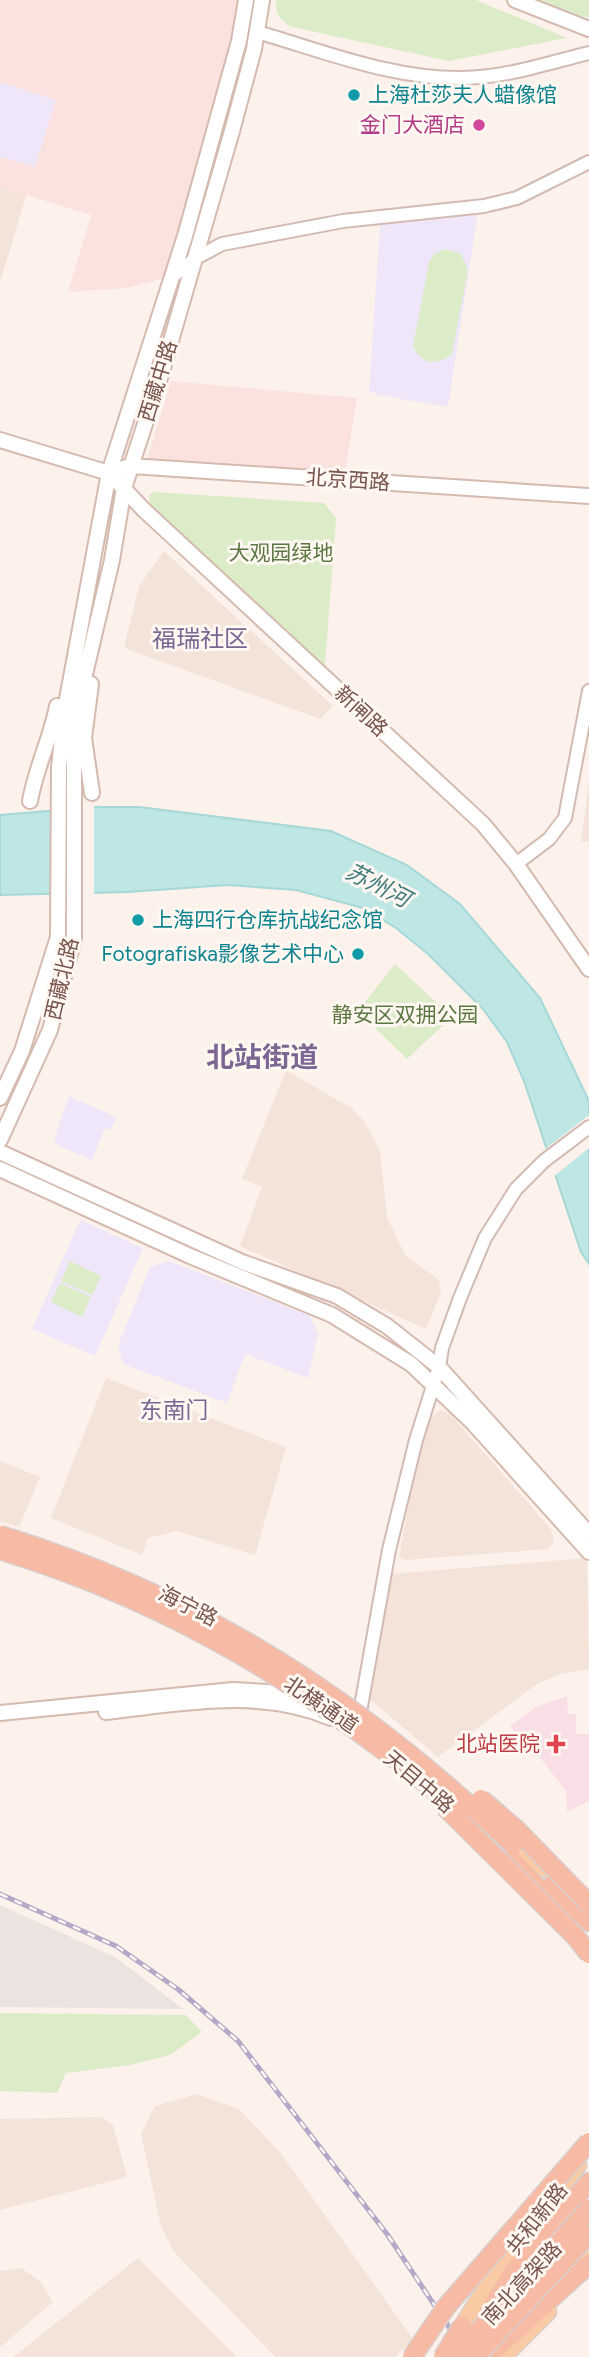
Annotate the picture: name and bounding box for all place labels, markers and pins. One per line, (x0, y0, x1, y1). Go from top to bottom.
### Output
place label: 上海杜莎夫人蜡像馆 (368, 82, 557, 107)
marker: 上海杜莎夫人蜡像馆 (346, 87, 362, 103)
place label: 金门大酒店 (360, 112, 465, 137)
marker: 金门大酒店 (471, 117, 487, 133)
place label: 上海四行仓库抗战纪念馆 (152, 907, 383, 932)
marker: 上海四行仓库抗战纪念馆 (130, 912, 146, 928)
place label: Fotografiska影像艺术中心 (101, 941, 344, 966)
marker: Fotografiska影像艺术中心 (350, 946, 366, 962)
place label: 北站医院 (456, 1731, 540, 1756)
marker: 北站医院 (546, 1734, 566, 1754)

